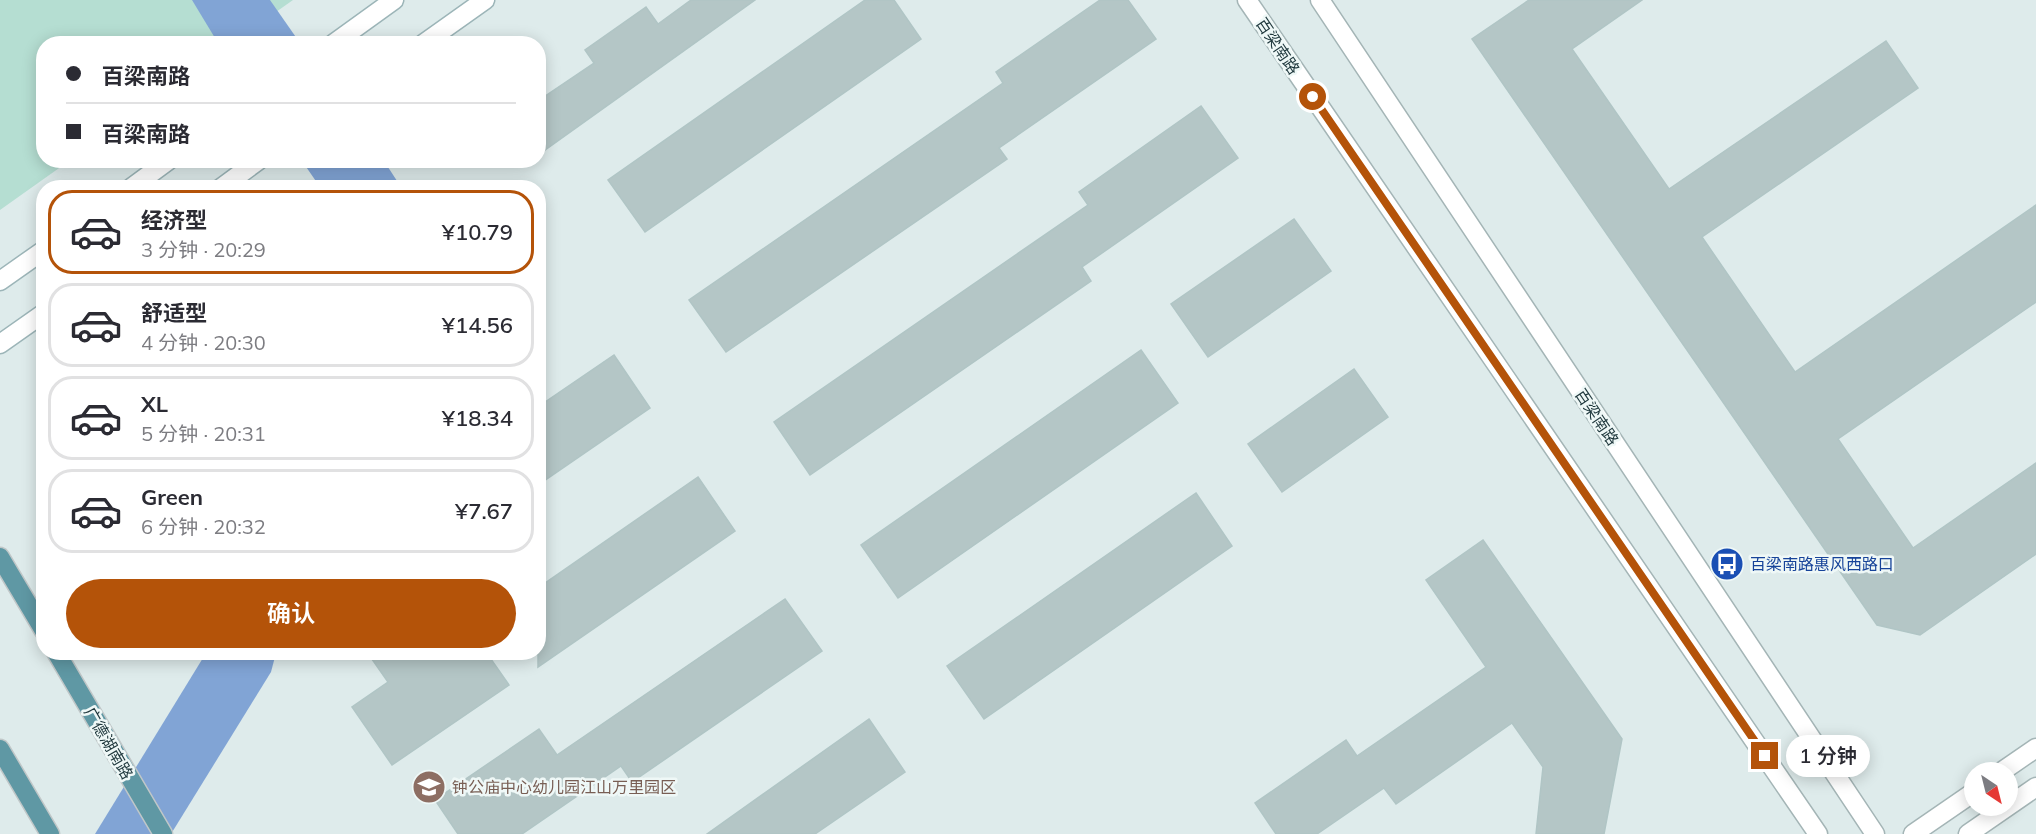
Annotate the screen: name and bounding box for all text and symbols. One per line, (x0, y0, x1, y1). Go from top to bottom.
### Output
street label: 百梁南路 (1252, 14, 1304, 78)
text: 百梁南路 (102, 62, 190, 90)
route start (1299, 83, 1326, 110)
text: 百梁南路 (102, 120, 190, 148)
icon: car (69, 205, 123, 259)
text: 经济型 (141, 206, 207, 234)
text: ¥10.79 (442, 218, 513, 246)
text: 3 分钟 · 20:29 (141, 237, 266, 262)
icon: car (69, 298, 123, 352)
text: 舒适型 (141, 299, 207, 327)
text: ¥14.56 (442, 311, 513, 339)
text: 4 分钟 · 20:30 (141, 330, 266, 355)
street label: 百梁南路 (1571, 385, 1623, 449)
text: XL (141, 390, 168, 418)
icon: car (69, 391, 123, 445)
text: ¥18.34 (442, 404, 513, 432)
text: 5 分钟 · 20:31 (141, 421, 266, 446)
text: Green (141, 483, 203, 511)
icon: car (69, 484, 123, 538)
text: ¥7.67 (455, 497, 513, 525)
text: 6 分钟 · 20:32 (141, 514, 266, 539)
bus stop icon: 百梁南路惠风西路口 (1709, 546, 1745, 582)
place label: 百梁南路惠风西路口 (1750, 554, 1894, 574)
button: 确认 (66, 579, 516, 648)
street label: 广德湖南路 (80, 703, 138, 783)
callout: 1 分钟 (1786, 735, 1870, 777)
route end (1751, 742, 1778, 769)
text: 1 分钟 (1799, 743, 1857, 768)
north arrow (1964, 762, 2018, 816)
map controls (1964, 762, 2018, 816)
school or university icon: 钟公庙中心幼儿园江山万里园区 (411, 769, 447, 805)
place label: 钟公庙中心幼儿园江山万里园区 (452, 777, 676, 797)

